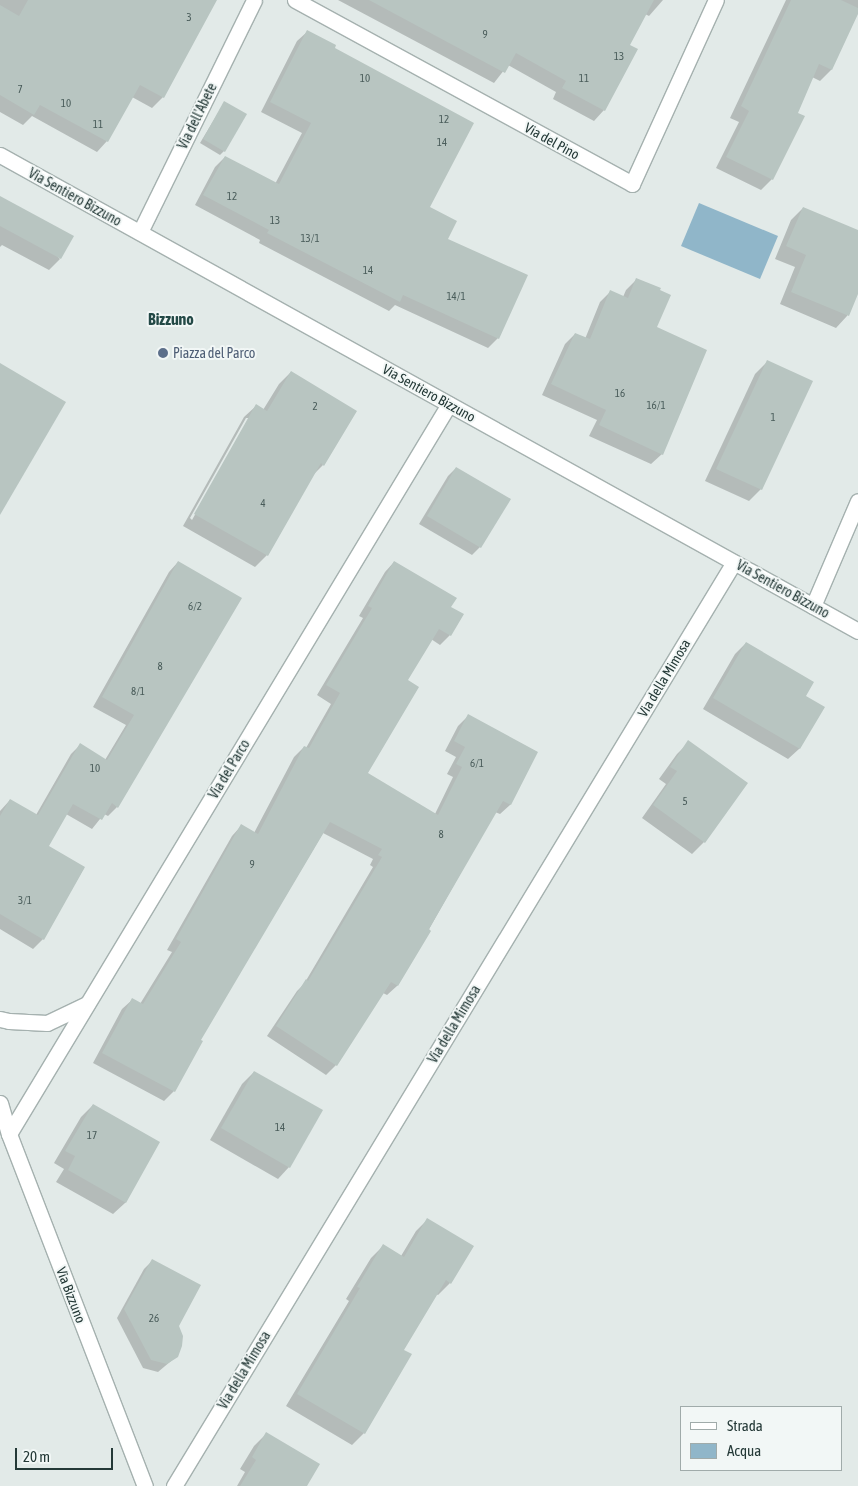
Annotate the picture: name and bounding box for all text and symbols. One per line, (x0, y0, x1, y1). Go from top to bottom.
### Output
house number: 3 (186, 10, 192, 24)
house number: 9 (482, 27, 488, 41)
house number: 13 (614, 49, 624, 63)
house number: 10 (360, 71, 370, 85)
house number: 11 (579, 71, 589, 85)
street label: Via dell'Abete (174, 80, 220, 152)
house number: 7 (17, 82, 23, 96)
house number: 10 (61, 96, 71, 110)
house number: 12 (439, 112, 449, 126)
house number: 11 (93, 117, 103, 131)
street label: Via del Pino (522, 119, 582, 163)
house number: 14 (437, 135, 447, 149)
street label: Via Sentiero Bizzuno (26, 164, 124, 230)
house number: 12 (227, 189, 237, 203)
house number: 13 (270, 213, 280, 227)
house number: 13/1 (300, 231, 320, 245)
house number: 14 (363, 263, 373, 277)
house number: 14/1 (446, 289, 466, 303)
district label: Bizzuno (148, 309, 194, 329)
place label: Piazza del Parco (173, 345, 255, 361)
marker: Piazza del Parco (157, 347, 169, 359)
street label: Via Sentiero Bizzuno (380, 360, 478, 426)
house number: 16 (615, 386, 625, 400)
house number: 16/1 (646, 398, 666, 412)
house number: 2 (312, 399, 318, 413)
house number: 1 (770, 410, 776, 424)
house number: 4 (260, 496, 266, 510)
street label: Via Sentiero Bizzuno (734, 556, 832, 622)
house number: 6/2 (188, 599, 202, 613)
street label: Via della Mimosa (634, 636, 694, 720)
house number: 8 (157, 659, 163, 673)
house number: 8/1 (131, 684, 145, 698)
street label: Via del Parco (205, 736, 253, 802)
house number: 6/1 (470, 756, 484, 770)
house number: 10 (90, 761, 100, 775)
house number: 5 (682, 794, 688, 808)
house number: 8 (438, 827, 444, 841)
house number: 9 (249, 857, 255, 871)
house number: 3/1 (18, 893, 32, 907)
street label: Via della Mimosa (424, 982, 484, 1066)
house number: 14 (275, 1120, 285, 1134)
house number: 17 (87, 1128, 97, 1142)
street label: Via Bizzuno (53, 1265, 89, 1325)
house number: 26 (149, 1311, 159, 1325)
street label: Via della Mimosa (214, 1328, 274, 1412)
legend (680, 1406, 843, 1471)
text: Strada (727, 1417, 763, 1434)
scale bar (18, 1438, 115, 1470)
text: Acqua (727, 1442, 761, 1459)
text: 20 m (23, 1448, 50, 1465)

